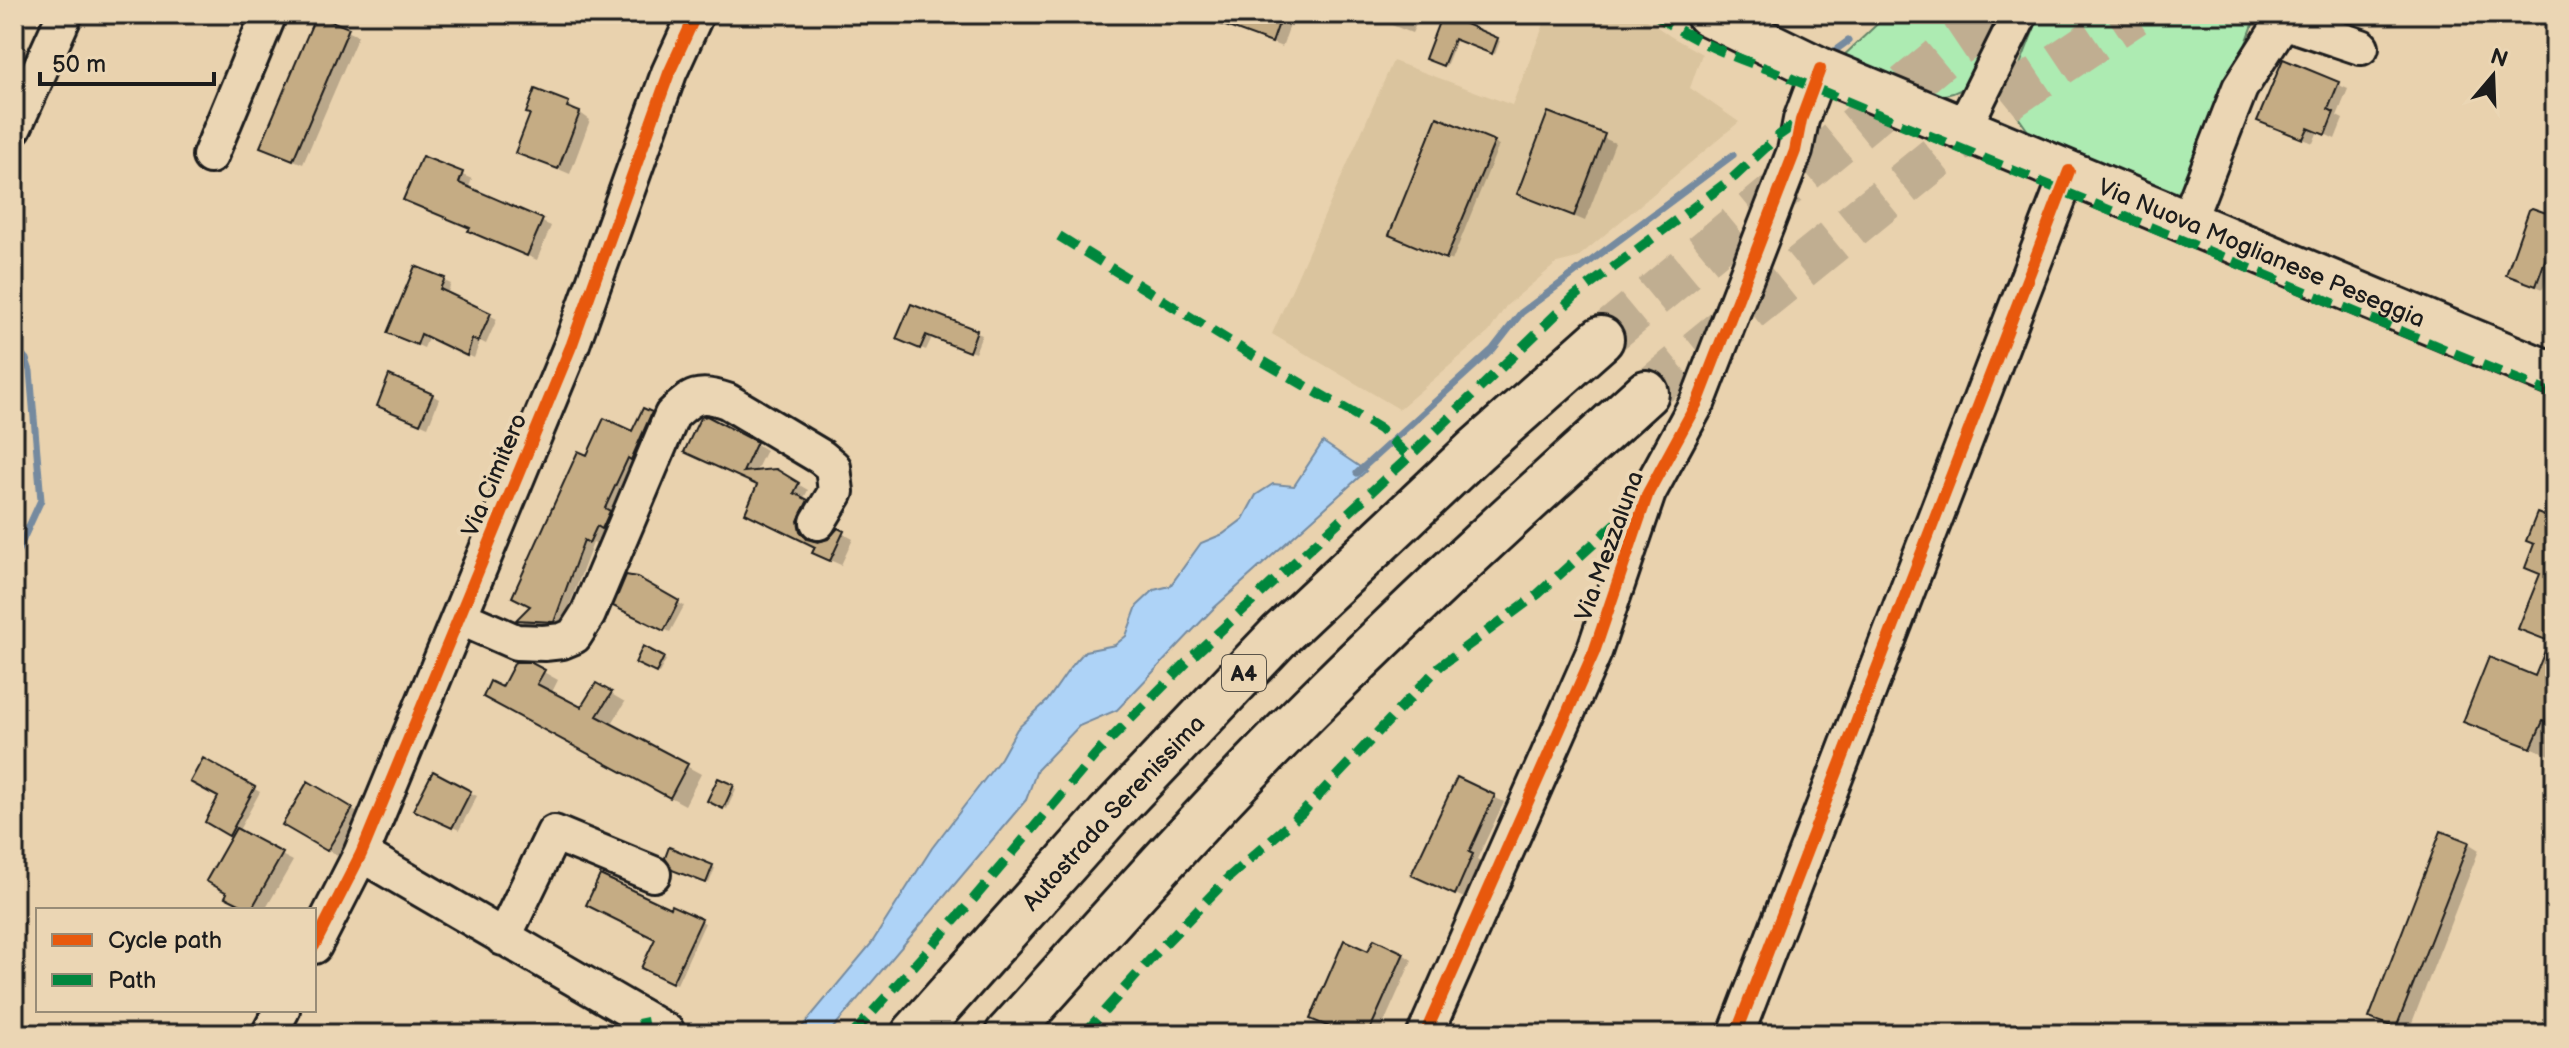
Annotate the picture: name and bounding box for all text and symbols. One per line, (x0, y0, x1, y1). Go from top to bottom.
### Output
scale bar (40, 36, 214, 86)
north arrow (2453, 36, 2533, 116)
text: N (2487, 43, 2511, 74)
text: 50 m (52, 50, 106, 79)
street label: Via Nuova Moglianese Peseggia (2094, 172, 2429, 334)
street label: Via Cimitero (455, 409, 533, 541)
street label: Via Mezzaluna (1569, 467, 1650, 625)
road number: A4 (1222, 655, 1266, 691)
street label: Autostrada Serenissima (1017, 709, 1211, 917)
legend (36, 908, 316, 1012)
text: Cycle path (108, 926, 222, 955)
text: Path (108, 966, 156, 995)

